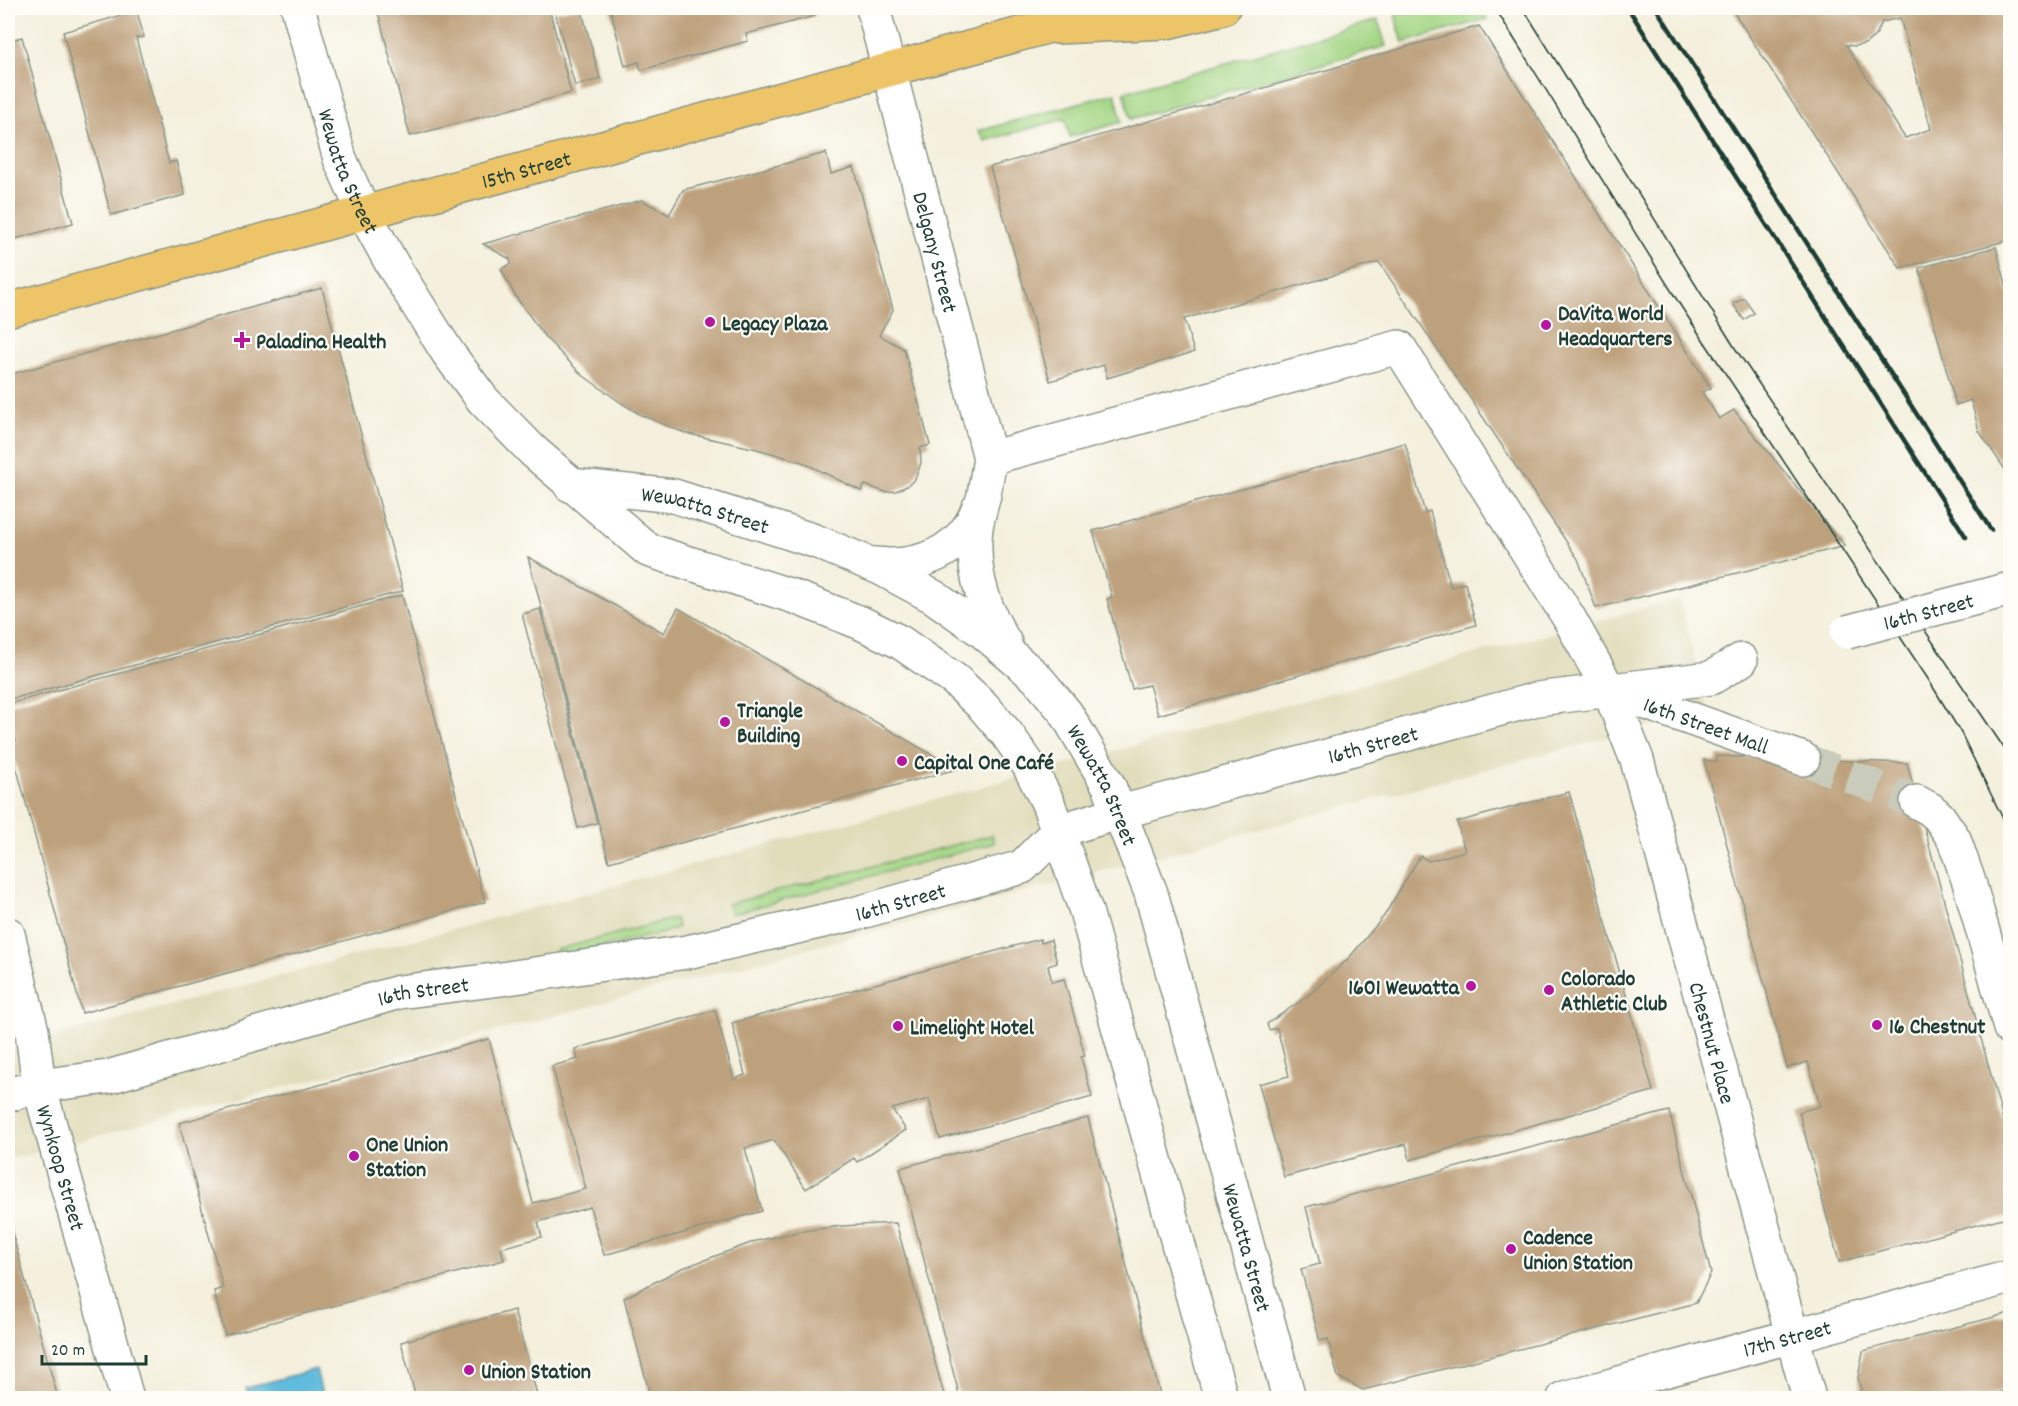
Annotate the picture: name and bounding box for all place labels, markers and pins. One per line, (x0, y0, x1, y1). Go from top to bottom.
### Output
place label: DaVita World Headquarters (1558, 300, 1673, 356)
place label: Legacy Plaza (722, 310, 828, 341)
marker: Legacy Plaza (703, 315, 717, 329)
marker: DaVita World Headquarters (1539, 318, 1553, 332)
place label: Paladina Health (256, 328, 386, 359)
marker: Paladina Health (233, 331, 251, 349)
place label: Triangle Building (737, 697, 803, 753)
marker: Triangle Building (718, 715, 732, 729)
place label: Capital One Café (914, 749, 1055, 780)
marker: Capital One Café (895, 754, 909, 768)
place label: Colorado Athletic Club (1561, 965, 1668, 1021)
place label: 1601 Wewatta (1348, 974, 1460, 1005)
marker: 1601 Wewatta (1464, 979, 1478, 993)
marker: Colorado Athletic Club (1542, 983, 1556, 997)
place label: 16 Chestnut (1889, 1013, 1986, 1044)
place label: Limelight Hotel (910, 1014, 1035, 1045)
marker: 16 Chestnut (1870, 1018, 1884, 1032)
marker: Limelight Hotel (891, 1019, 905, 1033)
place label: One Union Station (366, 1131, 448, 1187)
marker: One Union Station (347, 1149, 361, 1163)
place label: Cadence Union Station (1523, 1224, 1633, 1280)
marker: Cadence Union Station (1504, 1242, 1518, 1256)
place label: Union Station (481, 1358, 591, 1389)
marker: Union Station (462, 1363, 476, 1377)

